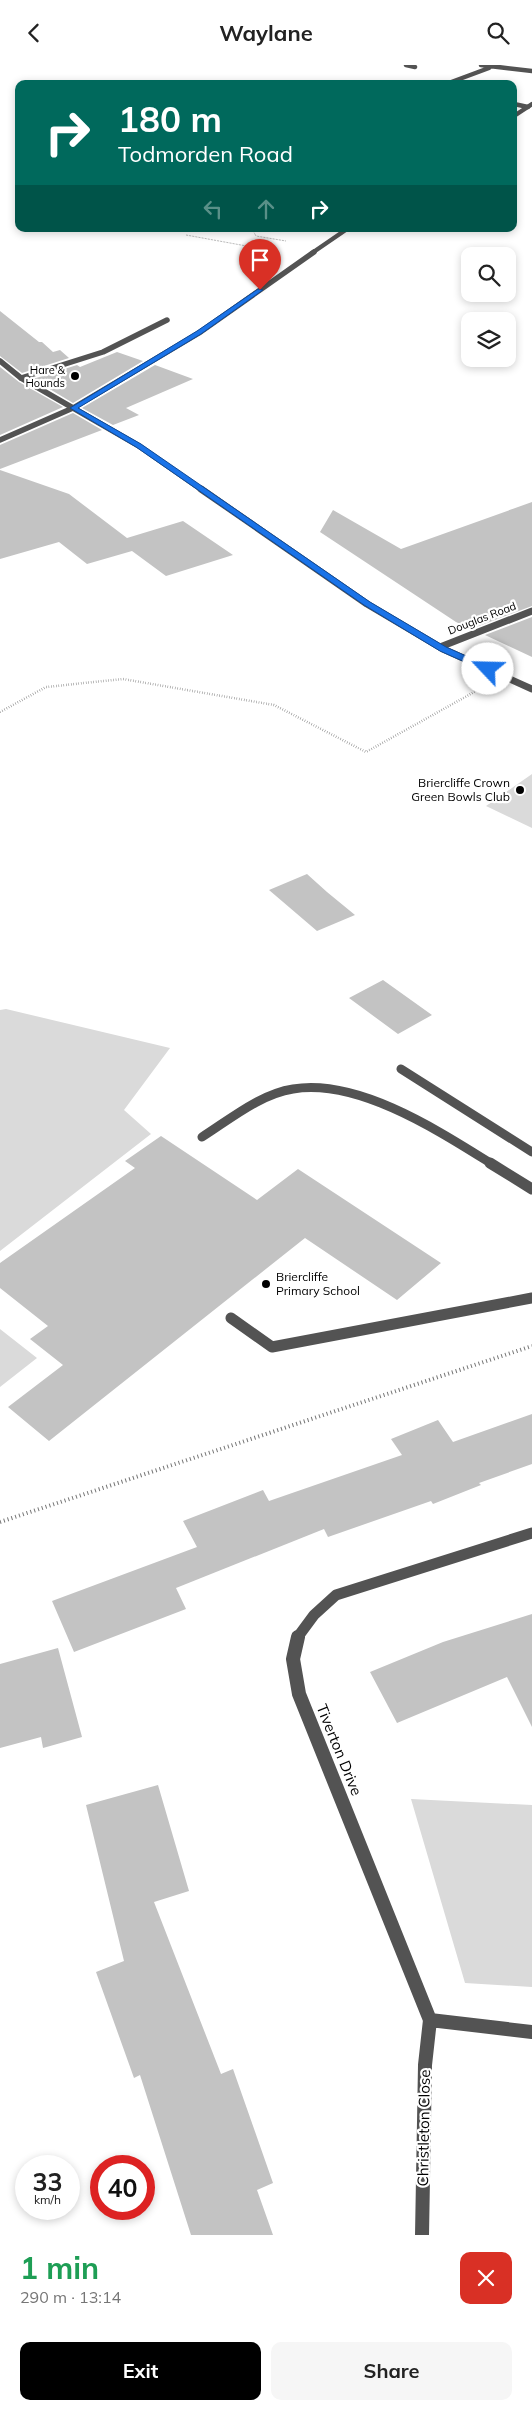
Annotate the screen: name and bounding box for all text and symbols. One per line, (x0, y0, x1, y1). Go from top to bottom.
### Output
icon: back (20, 19, 48, 47)
text: Waylane (219, 19, 313, 47)
icon: search (484, 19, 512, 47)
text: 180 m (118, 97, 222, 141)
icon: right (35, 100, 100, 165)
text: Todmorden Road (118, 140, 293, 168)
icon: left (199, 195, 227, 223)
icon: ahead (252, 195, 280, 223)
icon: right (305, 195, 333, 223)
pin (239, 239, 281, 290)
icon: arrive (246, 246, 274, 274)
map controls (461, 247, 516, 367)
button: search (461, 247, 516, 302)
button: layers (461, 312, 516, 367)
place label: Hare & Hounds (25, 363, 66, 390)
marker: Hare & Hounds (69, 370, 81, 382)
street label: Douglas Road (446, 599, 518, 637)
position arrow (461, 642, 513, 694)
place label: Briercliffe Crown Green Bowls Club (411, 775, 510, 804)
marker: Briercliffe Crown Green Bowls Club (514, 784, 526, 796)
place label: Briercliffe Primary School (276, 1269, 360, 1298)
marker: Briercliffe Primary School (260, 1278, 272, 1290)
street label: Tiverton Drive (312, 1701, 366, 1798)
street label: Christleton Close (413, 2069, 434, 2187)
speed limit sign: 40 (90, 2155, 155, 2220)
text: 33 (32, 2166, 63, 2197)
text: km/h (34, 2192, 61, 2207)
text: 1 min (20, 2249, 99, 2287)
button: close (460, 2252, 512, 2304)
text: 290 m · 13:14 (20, 2287, 121, 2307)
button: Exit (20, 2342, 261, 2400)
button: Share (271, 2342, 512, 2400)

